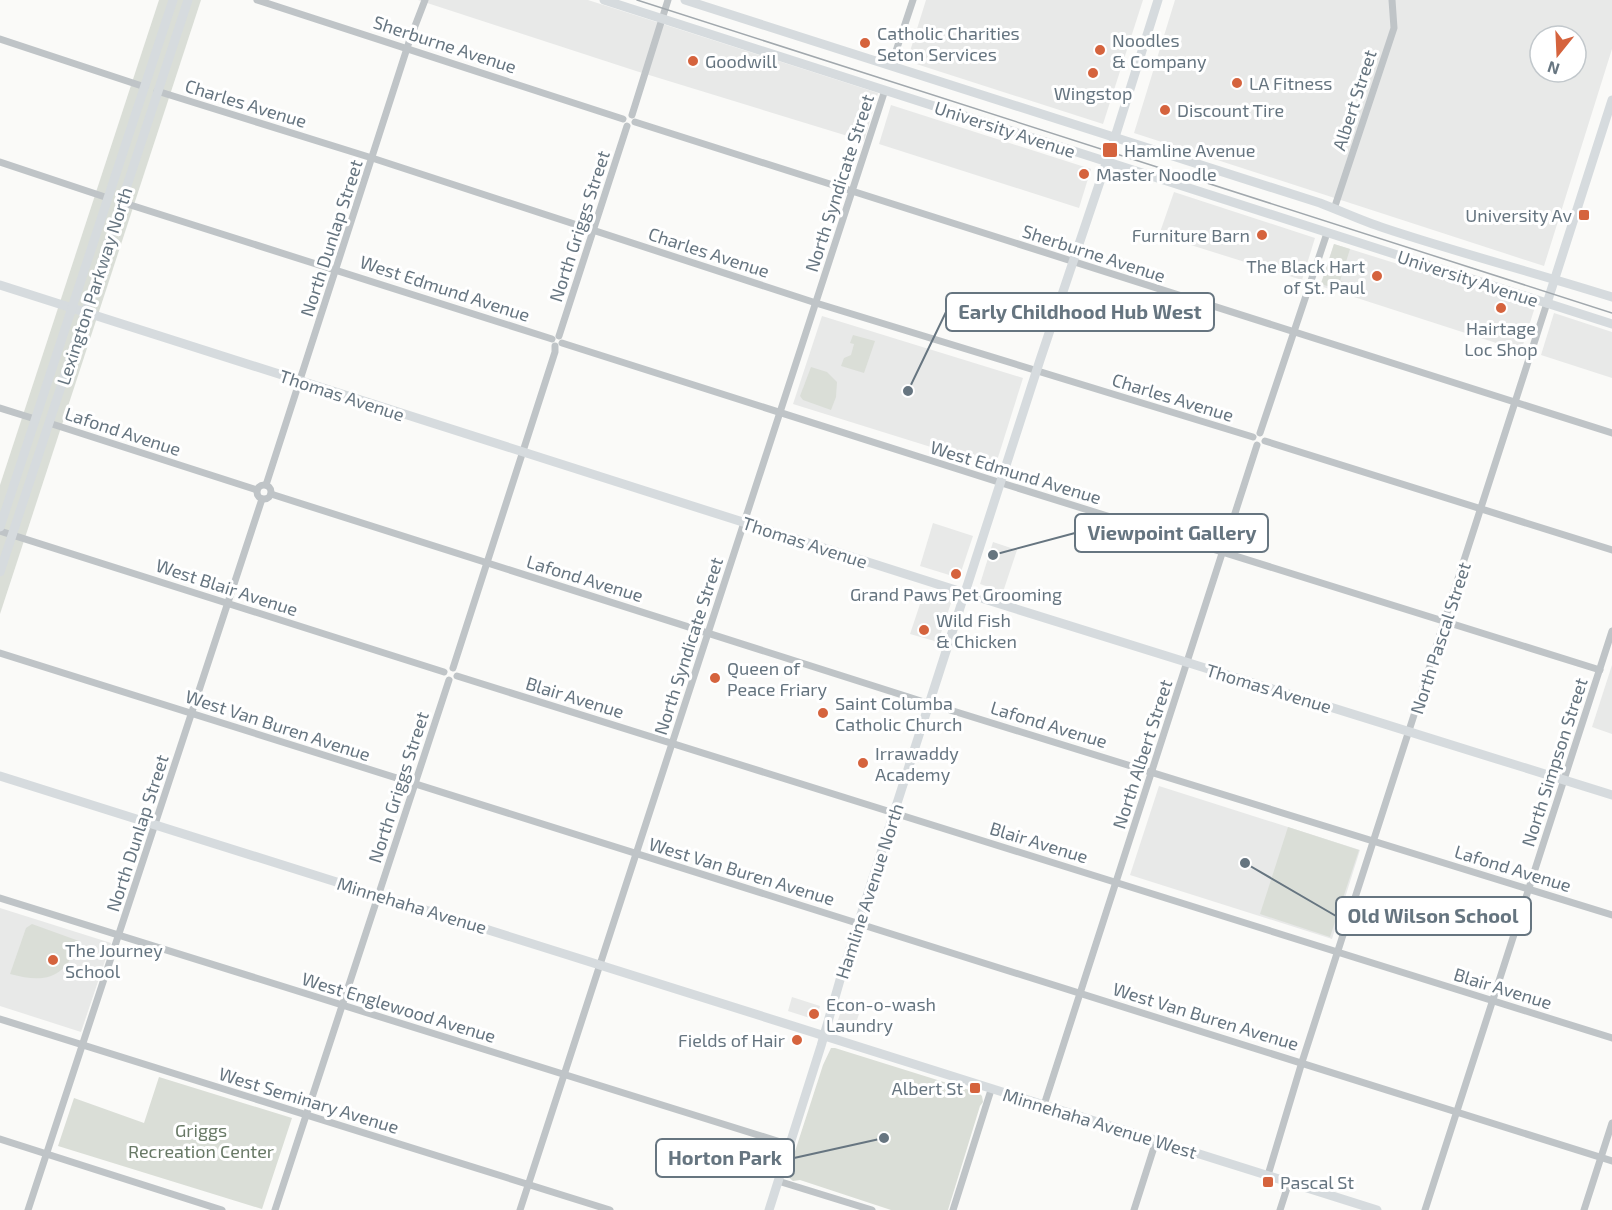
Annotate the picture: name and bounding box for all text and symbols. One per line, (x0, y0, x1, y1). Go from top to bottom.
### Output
street label: Sherburne Avenue (371, 10, 519, 78)
place label: Catholic Charities Seton Services (877, 22, 1020, 65)
north arrow (1528, 24, 1588, 84)
place label: Noodles & Company (1112, 29, 1207, 72)
marker: Catholic Charities Seton Services (858, 36, 872, 50)
marker: Noodles & Company (1093, 43, 1107, 57)
street label: Albert Street (1327, 47, 1381, 153)
place label: Goodwill (705, 50, 778, 72)
marker: Goodwill (686, 54, 700, 68)
text: N (1545, 58, 1562, 80)
marker: Wingstop (1086, 66, 1100, 80)
place label: LA Fitness (1249, 72, 1332, 94)
street label: Charles Avenue (183, 74, 309, 132)
marker: LA Fitness (1230, 76, 1244, 90)
place label: Wingstop (1054, 82, 1132, 104)
street label: North Syndicate Street (800, 91, 878, 275)
street label: University Avenue (932, 96, 1078, 162)
place label: Discount Tire (1177, 99, 1284, 121)
marker: Discount Tire (1158, 103, 1172, 117)
place label: Hamline Avenue (1124, 139, 1256, 161)
marker: Hamline Avenue (1101, 141, 1119, 159)
street label: North Griggs Street (544, 147, 614, 304)
street label: North Dunlap Street (295, 157, 367, 319)
place label: Master Noodle (1096, 163, 1217, 185)
marker: Master Noodle (1077, 167, 1091, 181)
street label: Lexington Parkway North (52, 184, 136, 388)
place label: University Av (1465, 204, 1572, 226)
marker: University Av (1577, 208, 1591, 222)
street label: Sherburne Avenue (1020, 219, 1168, 287)
street label: Charles Avenue (646, 222, 772, 282)
place label: Furniture Barn (1132, 224, 1250, 246)
marker: Furniture Barn (1255, 228, 1269, 242)
street label: University Avenue (1395, 245, 1541, 311)
street label: West Edmund Avenue (357, 250, 533, 326)
place label: The Black Hart of St. Paul (1246, 255, 1366, 298)
marker: The Black Hart of St. Paul (1370, 269, 1384, 283)
callout: Early Childhood Hub West (946, 293, 1214, 331)
text: Early Childhood Hub West (958, 299, 1202, 324)
marker: Hairtage Loc Shop (1494, 301, 1508, 315)
place label: Hairtage Loc Shop (1464, 317, 1538, 360)
street label: Thomas Avenue (277, 364, 407, 426)
street label: Charles Avenue (1110, 368, 1236, 426)
street label: Lafond Avenue (62, 402, 184, 460)
street label: West Edmund Avenue (928, 436, 1104, 508)
street label: Thomas Avenue (740, 511, 870, 573)
callout: Viewpoint Gallery (1075, 514, 1268, 552)
text: Viewpoint Gallery (1087, 520, 1257, 545)
street label: Lafond Avenue (524, 550, 646, 606)
street label: West Blair Avenue (153, 554, 301, 620)
street label: North Syndicate Street (649, 554, 727, 738)
street label: North Pascal Street (1405, 559, 1475, 717)
marker: Grand Paws Pet Grooming (949, 567, 963, 581)
place label: Grand Paws Pet Grooming (850, 583, 1062, 605)
place label: Wild Fish & Chicken (936, 609, 1017, 652)
marker: Wild Fish & Chicken (917, 623, 931, 637)
place label: Queen of Peace Friary (727, 657, 828, 700)
street label: Thomas Avenue (1204, 658, 1334, 718)
marker: Queen of Peace Friary (708, 671, 722, 685)
street label: Blair Avenue (523, 672, 627, 722)
street label: North Simpson Street (1516, 675, 1592, 849)
street label: North Albert Street (1107, 676, 1177, 831)
street label: West Van Buren Avenue (183, 685, 373, 765)
place label: Saint Columba Catholic Church (835, 692, 963, 735)
street label: Lafond Avenue (988, 696, 1110, 752)
marker: Saint Columba Catholic Church (816, 706, 830, 720)
street label: North Griggs Street (363, 708, 433, 865)
place label: Irrawaddy Academy (875, 742, 959, 785)
street label: North Dunlap Street (101, 752, 173, 914)
marker: Irrawaddy Academy (856, 756, 870, 770)
street label: Hamline Avenue North (830, 801, 908, 981)
street label: Blair Avenue (987, 817, 1091, 867)
street label: West Van Buren Avenue (646, 832, 838, 910)
street label: Lafond Avenue (1452, 840, 1574, 896)
street label: Minnehaha Avenue (334, 872, 490, 938)
callout: Old Wilson School (1336, 897, 1531, 935)
text: Old Wilson School (1348, 903, 1519, 927)
place label: The Journey School (65, 939, 163, 982)
marker: The Journey School (46, 953, 60, 967)
street label: Blair Avenue (1451, 963, 1555, 1013)
street label: West Englewood Avenue (299, 967, 499, 1047)
street label: West Van Buren Avenue (1110, 977, 1302, 1055)
place label: Econ-o-wash Laundry (826, 993, 936, 1036)
marker: Econ-o-wash Laundry (807, 1007, 821, 1021)
place label: Fields of Hair (678, 1029, 785, 1051)
marker: Fields of Hair (790, 1033, 804, 1047)
street label: West Seminary Avenue (216, 1062, 402, 1138)
place label: Albert St (892, 1077, 963, 1099)
marker: Albert St (968, 1081, 982, 1095)
street label: Minnehaha Avenue West (1000, 1083, 1200, 1163)
park label: Griggs Recreation Center (128, 1119, 274, 1162)
callout: Horton Park (656, 1139, 794, 1177)
text: Horton Park (668, 1145, 783, 1169)
place label: Pascal St (1280, 1171, 1354, 1193)
marker: Pascal St (1261, 1175, 1275, 1189)

